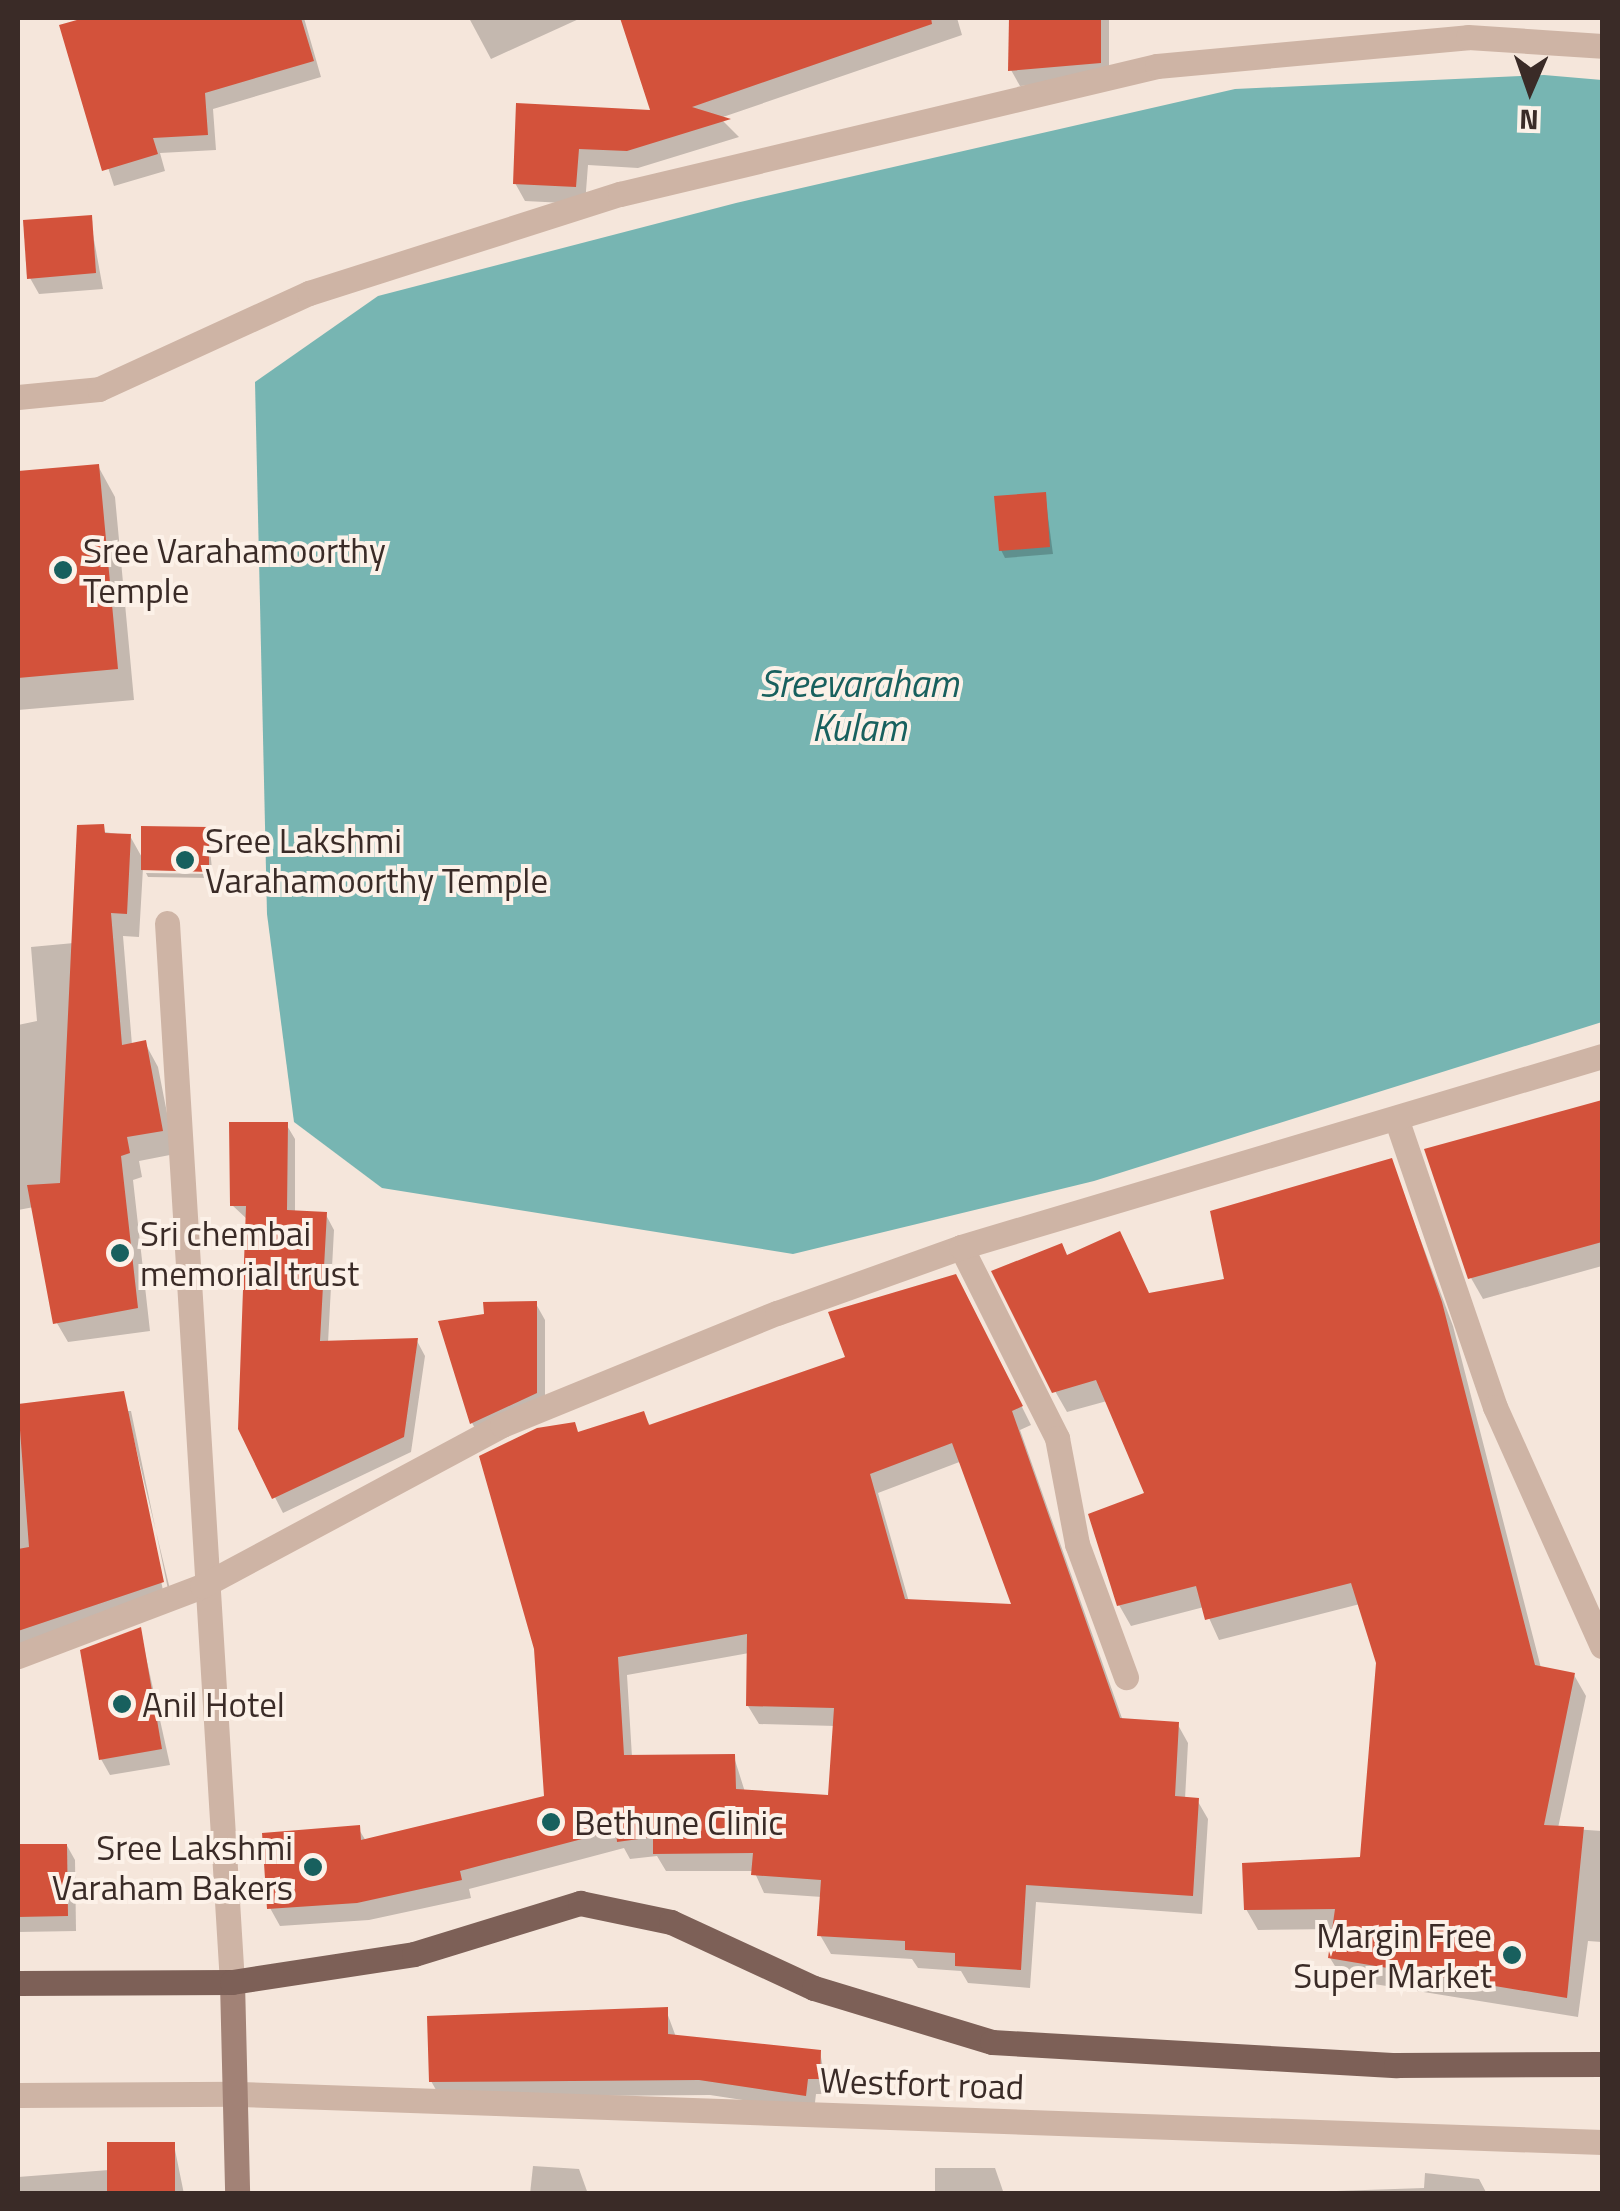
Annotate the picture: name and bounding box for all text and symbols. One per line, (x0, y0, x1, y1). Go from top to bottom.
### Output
north arrow (1480, 40, 1580, 140)
text: N (1518, 99, 1539, 142)
place label: Sree Varahamoorthy Temple (83, 529, 386, 611)
marker: Sree Varahamoorthy Temple (52, 559, 74, 581)
water label: Sreevaraham Kulam (759, 661, 959, 751)
place label: Sree Lakshmi Varahamoorthy Temple (205, 819, 548, 901)
marker: Sree Lakshmi Varahamoorthy Temple (174, 849, 196, 871)
place label: Sri chembai memorial trust (140, 1212, 359, 1294)
marker: Sri chembai memorial trust (109, 1242, 131, 1264)
place label: Anil Hotel (142, 1683, 285, 1725)
marker: Anil Hotel (111, 1693, 133, 1715)
place label: Bethune Clinic (574, 1801, 783, 1843)
marker: Bethune Clinic (538, 1809, 564, 1835)
place label: Sree Lakshmi Varaham Bakers (52, 1826, 293, 1908)
marker: Sree Lakshmi Varaham Bakers (302, 1856, 324, 1878)
place label: Margin Free Super Market (1293, 1914, 1492, 1996)
marker: Margin Free Super Market (1501, 1944, 1523, 1966)
street label: Westfort road (819, 2058, 1025, 2108)

